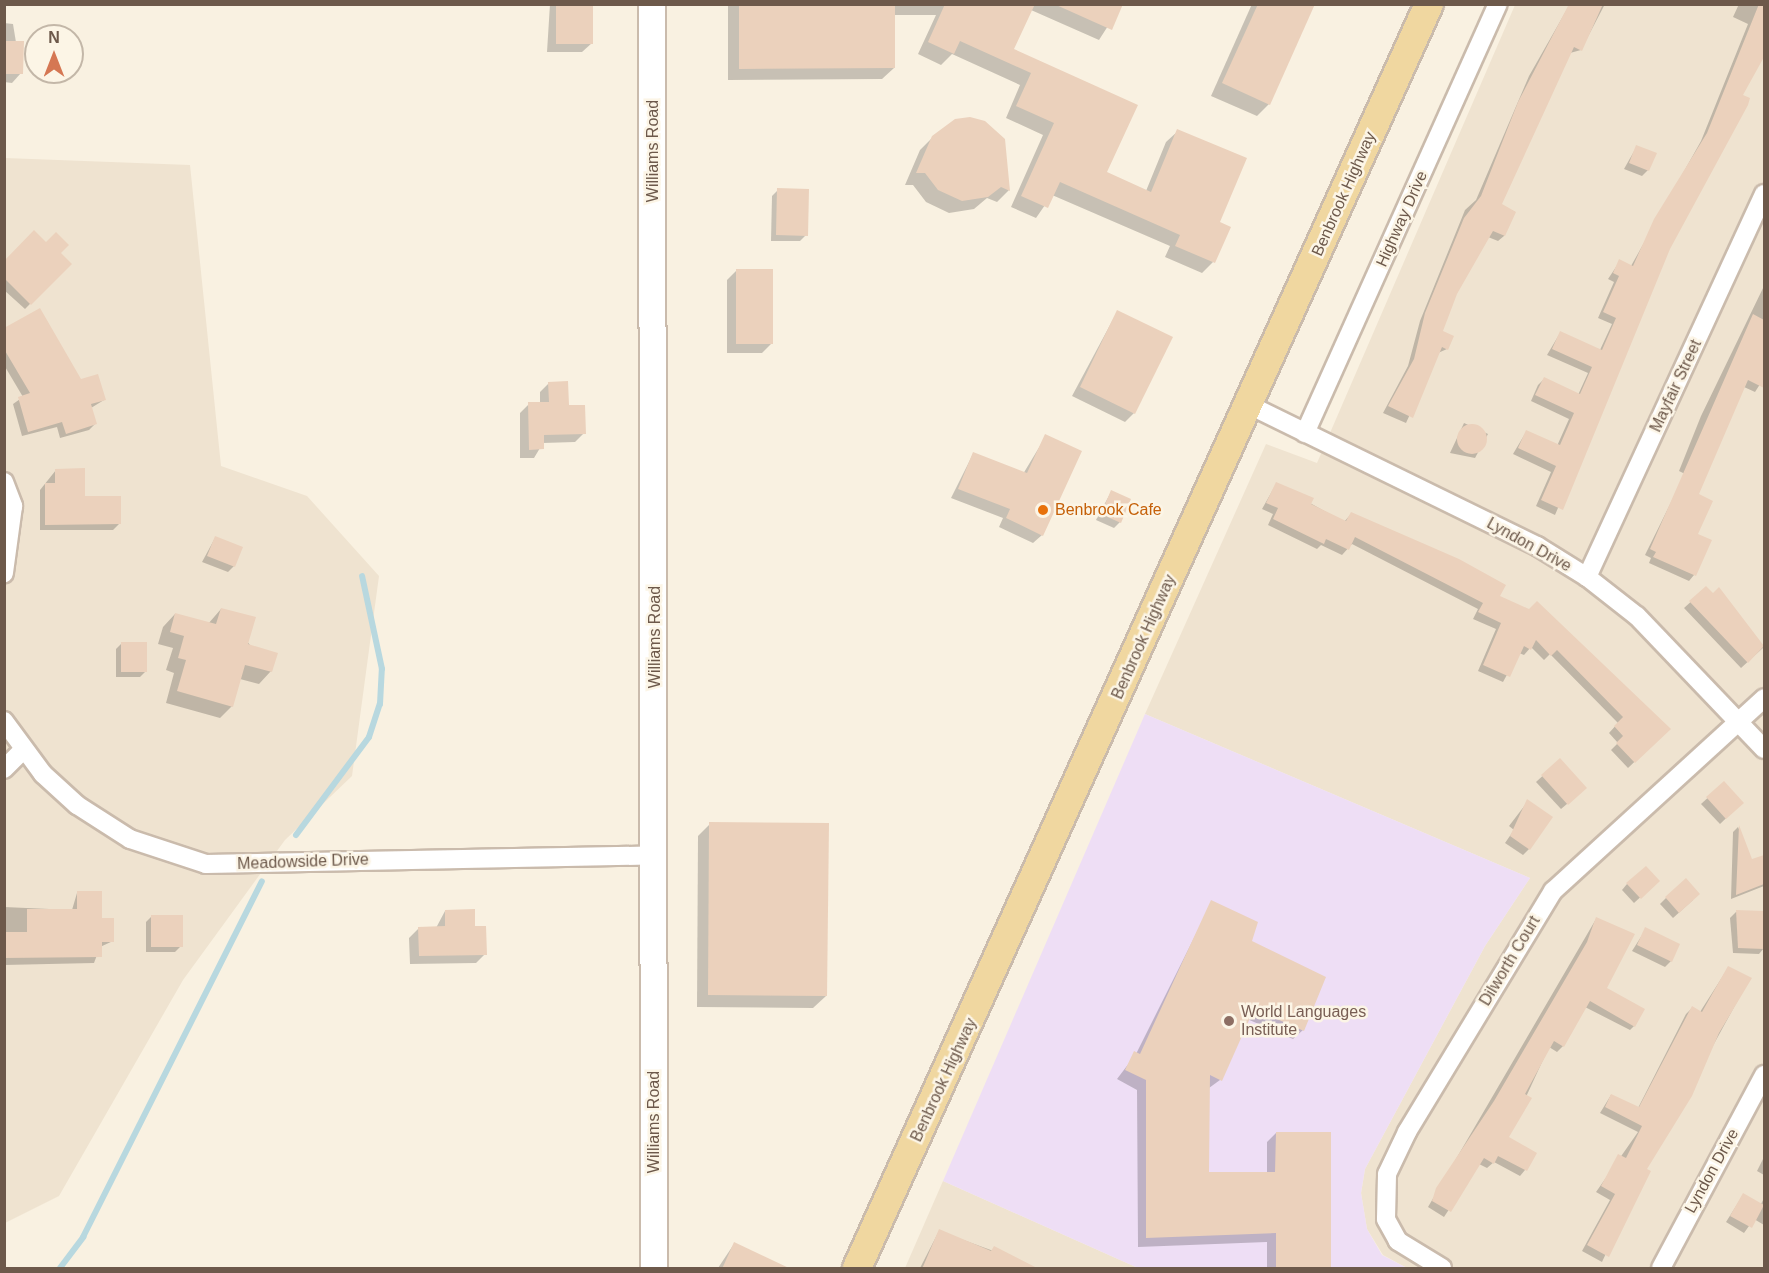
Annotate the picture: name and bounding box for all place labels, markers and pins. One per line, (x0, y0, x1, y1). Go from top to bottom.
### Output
place label: Benbrook Cafe (1055, 500, 1162, 520)
marker: Benbrook Cafe (1036, 503, 1050, 517)
place label: World Languages Institute (1241, 1002, 1366, 1040)
marker: World Languages Institute (1222, 1014, 1236, 1028)

